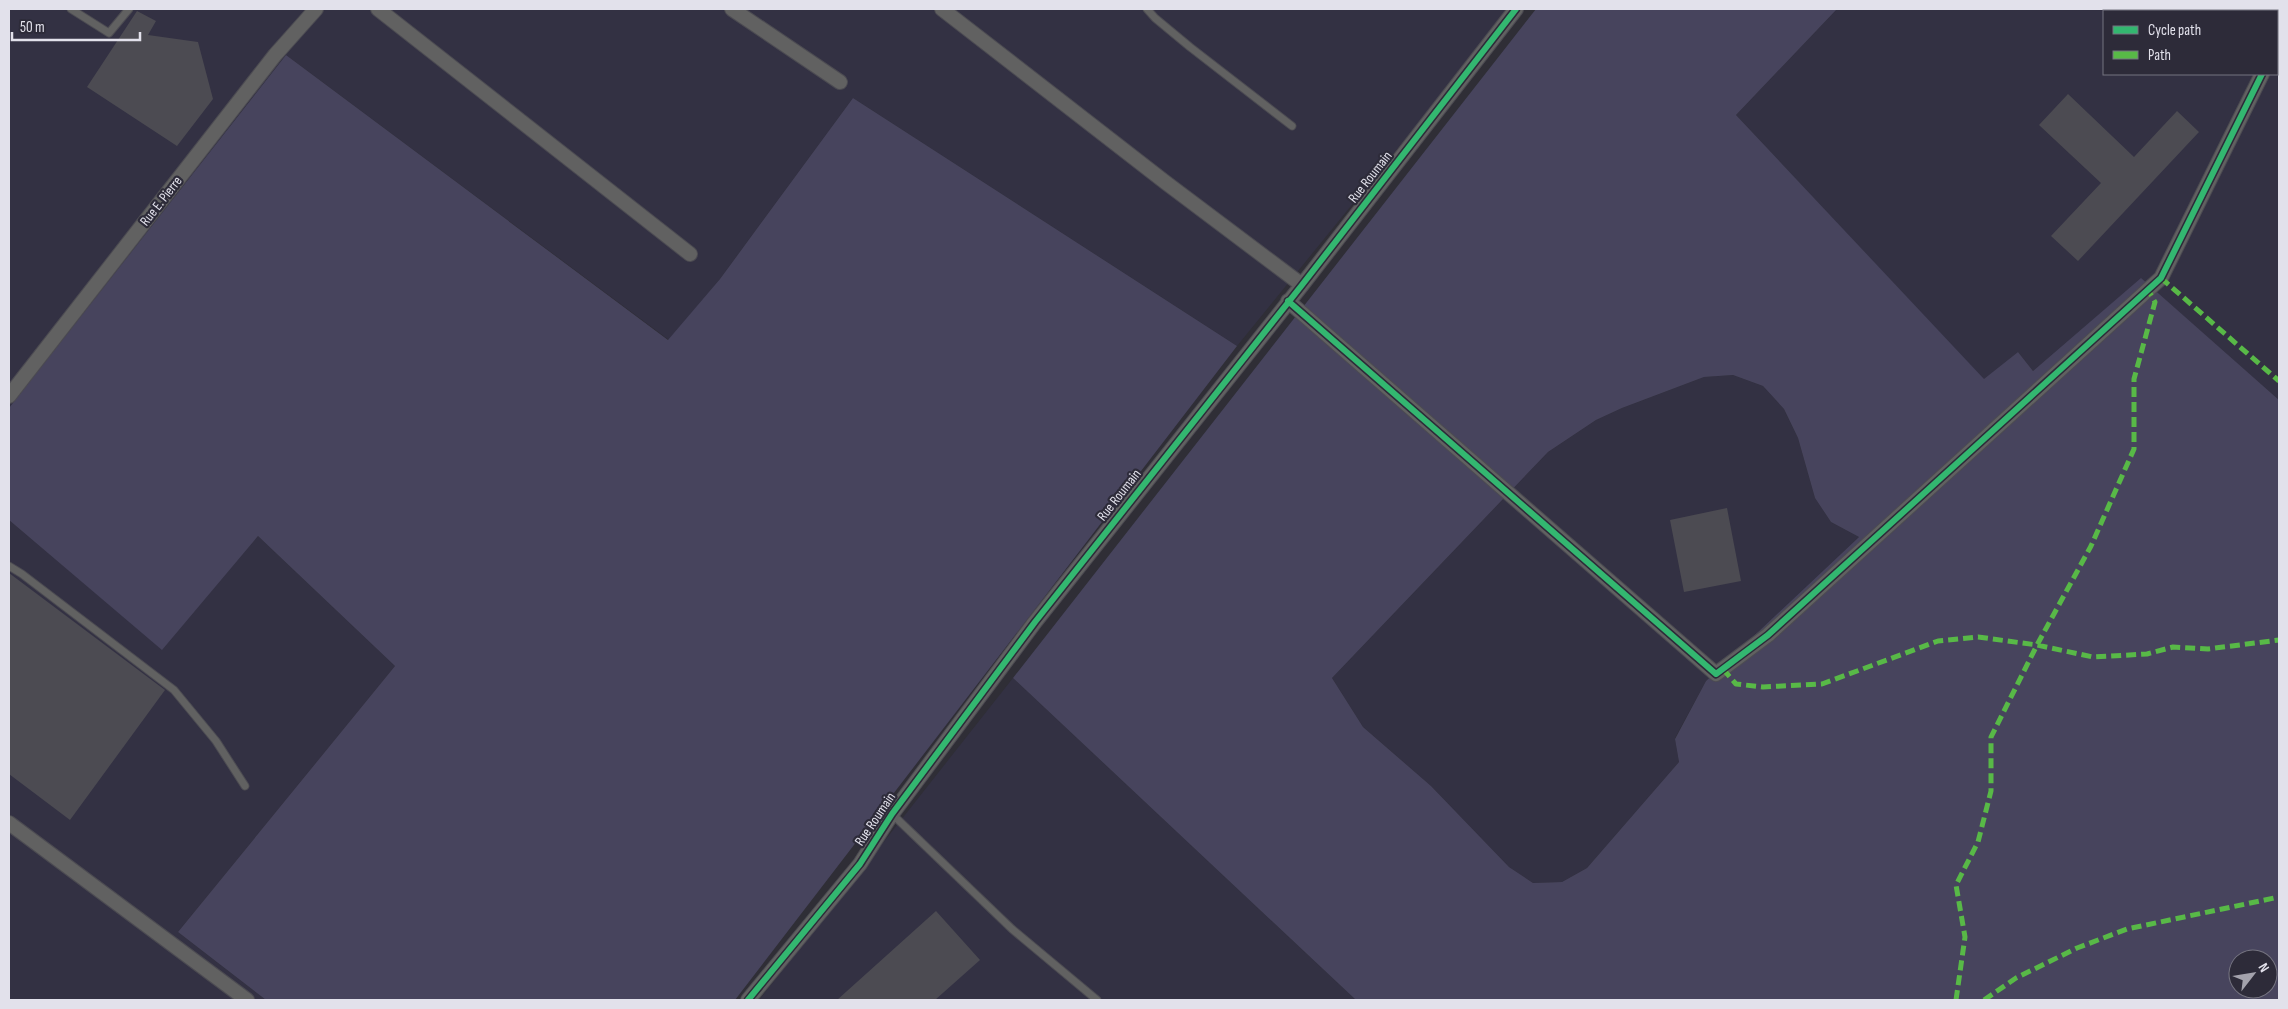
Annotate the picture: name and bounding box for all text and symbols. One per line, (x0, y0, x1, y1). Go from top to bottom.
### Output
scale bar (12, 10, 140, 42)
legend (2103, 10, 2278, 75)
text: 50 m (20, 18, 45, 37)
text: Cycle path (2148, 21, 2201, 40)
text: Path (2148, 46, 2171, 65)
street label: Rue Roumain (1344, 148, 1396, 206)
street label: Rue E. Pierre (136, 173, 186, 229)
street label: Rue Roumain (1093, 466, 1145, 524)
street label: Rue Roumain (851, 789, 899, 849)
north arrow (2228, 949, 2278, 999)
text: N (2255, 960, 2273, 975)

